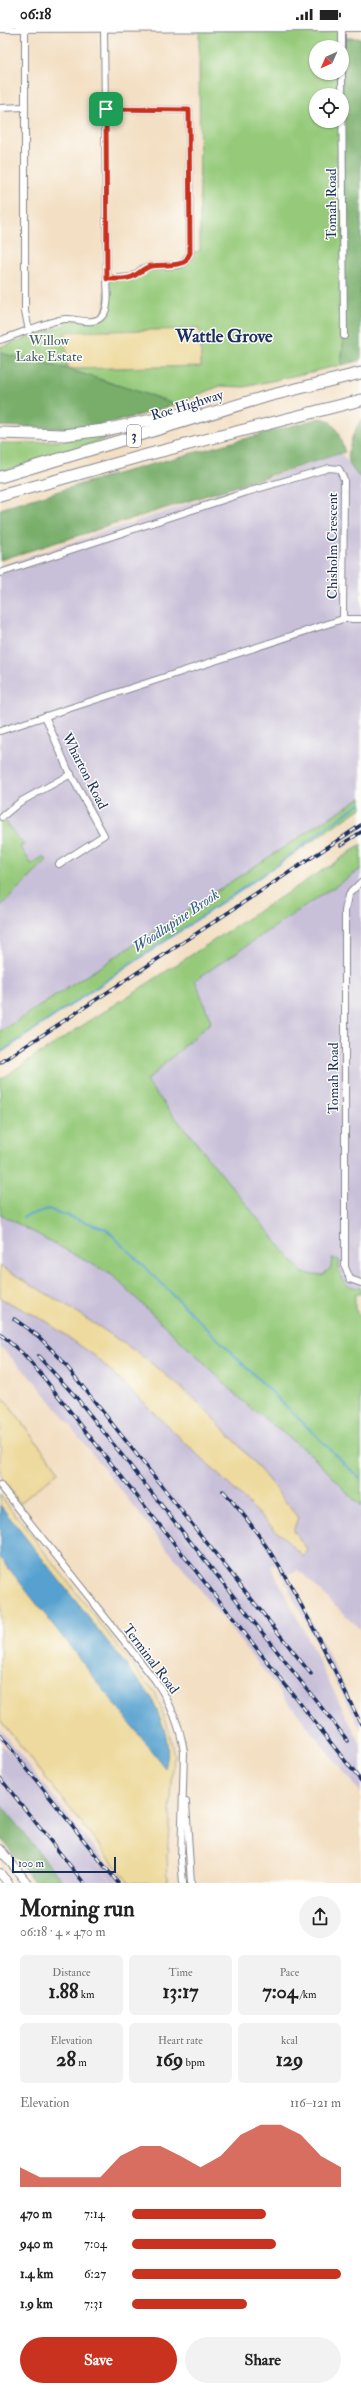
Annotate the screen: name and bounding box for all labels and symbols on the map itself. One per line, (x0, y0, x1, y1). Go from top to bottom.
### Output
north arrow (309, 40, 349, 80)
pin (89, 92, 123, 126)
street label: Tomah Road (323, 168, 340, 240)
district label: Wattle Grove (174, 325, 273, 348)
park label: Willow Lake Estate (16, 332, 83, 365)
street label: Roe Highway (149, 386, 226, 425)
road number: 3 (127, 425, 141, 447)
street label: Chisholm Crescent (324, 492, 341, 599)
street label: Wharton Road (58, 729, 112, 812)
water label: Woodlupine Brook (129, 885, 223, 957)
street label: Tomah Road (325, 1042, 342, 1114)
street label: Terminal Road (119, 1621, 183, 1697)
scale bar (12, 1855, 116, 1874)

